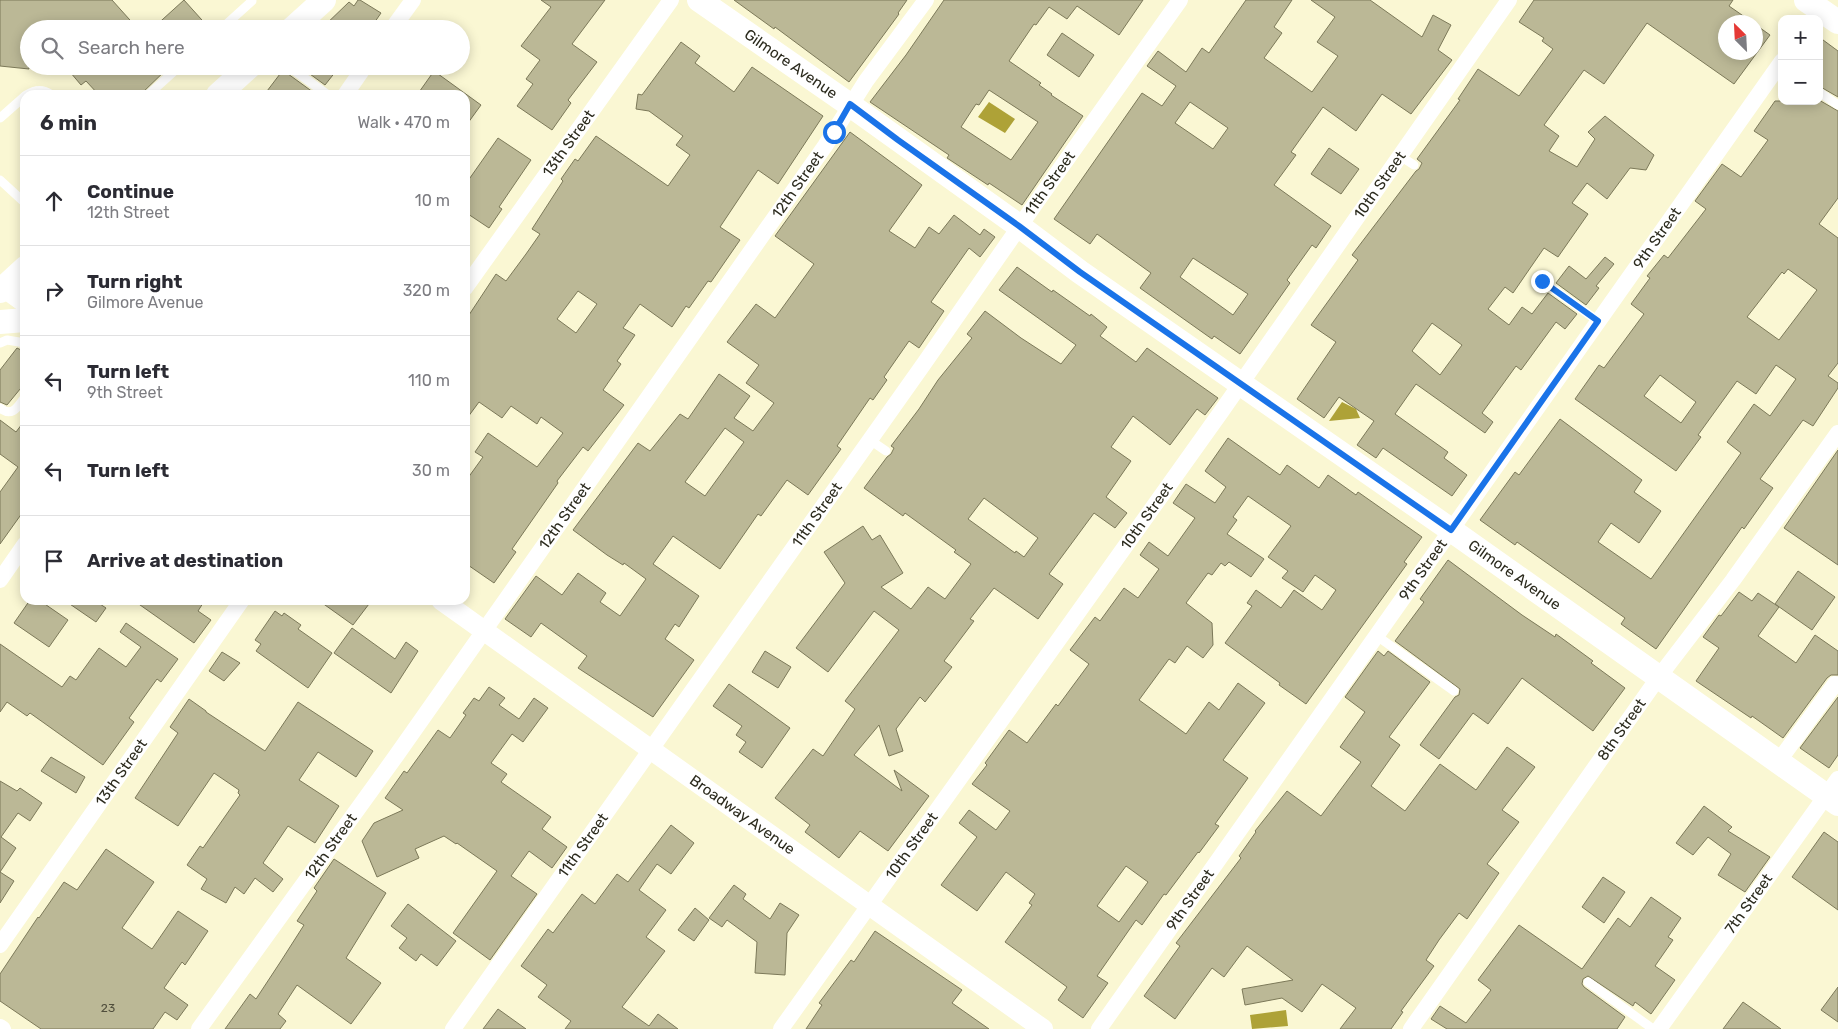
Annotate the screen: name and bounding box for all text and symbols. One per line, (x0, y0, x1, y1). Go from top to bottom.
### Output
north arrow (1718, 15, 1763, 60)
map controls (1778, 15, 1823, 105)
button: + (1778, 15, 1823, 60)
search box (20, 20, 470, 75)
street label: Gilmore Avenue (741, 25, 841, 103)
icon: search (38, 34, 66, 62)
text: Search here (78, 36, 185, 59)
button: − (1778, 60, 1823, 105)
street label: 13th Street (539, 106, 599, 180)
text: 6 min (40, 110, 97, 135)
text: Walk · 470 m (357, 113, 450, 132)
route start (823, 121, 846, 144)
street label: 12th Street (768, 148, 827, 222)
street label: 11th Street (1021, 148, 1079, 219)
street label: 10th Street (1350, 148, 1410, 222)
text: Continue (87, 180, 174, 203)
icon: ahead (40, 187, 68, 215)
text: 10 m (415, 191, 450, 210)
text: 12th Street (87, 203, 169, 222)
street label: 9th Street (1629, 204, 1685, 272)
text: Turn right (87, 270, 182, 293)
route end (1531, 270, 1554, 293)
icon: right (40, 277, 68, 305)
text: 320 m (403, 281, 450, 300)
text: Gilmore Avenue (87, 293, 203, 312)
text: Turn left (87, 360, 169, 383)
icon: left (40, 367, 68, 395)
text: 110 m (408, 371, 450, 390)
text: 9th Street (87, 383, 163, 402)
icon: left (40, 457, 68, 485)
text: Turn left (87, 459, 169, 482)
text: 30 m (412, 461, 450, 480)
street label: 12th Street (535, 479, 594, 553)
street label: 11th Street (788, 479, 846, 551)
street label: 10th Street (1117, 479, 1177, 553)
street label: 9th Street (1395, 535, 1451, 604)
street label: Gilmore Avenue (1465, 536, 1564, 614)
icon: arrive (40, 547, 68, 575)
text: Arrive at destination (87, 549, 283, 572)
street label: 8th Street (1594, 695, 1650, 764)
street label: 13th Street (92, 735, 151, 809)
street label: Broadway Avenue (686, 771, 798, 858)
street label: 11th Street (554, 809, 612, 881)
street label: 10th Street (882, 809, 942, 883)
street label: 12th Street (301, 810, 361, 883)
street label: 9th Street (1162, 866, 1218, 934)
street label: 7th Street (1721, 870, 1776, 937)
house number: 23 (101, 1001, 115, 1015)

